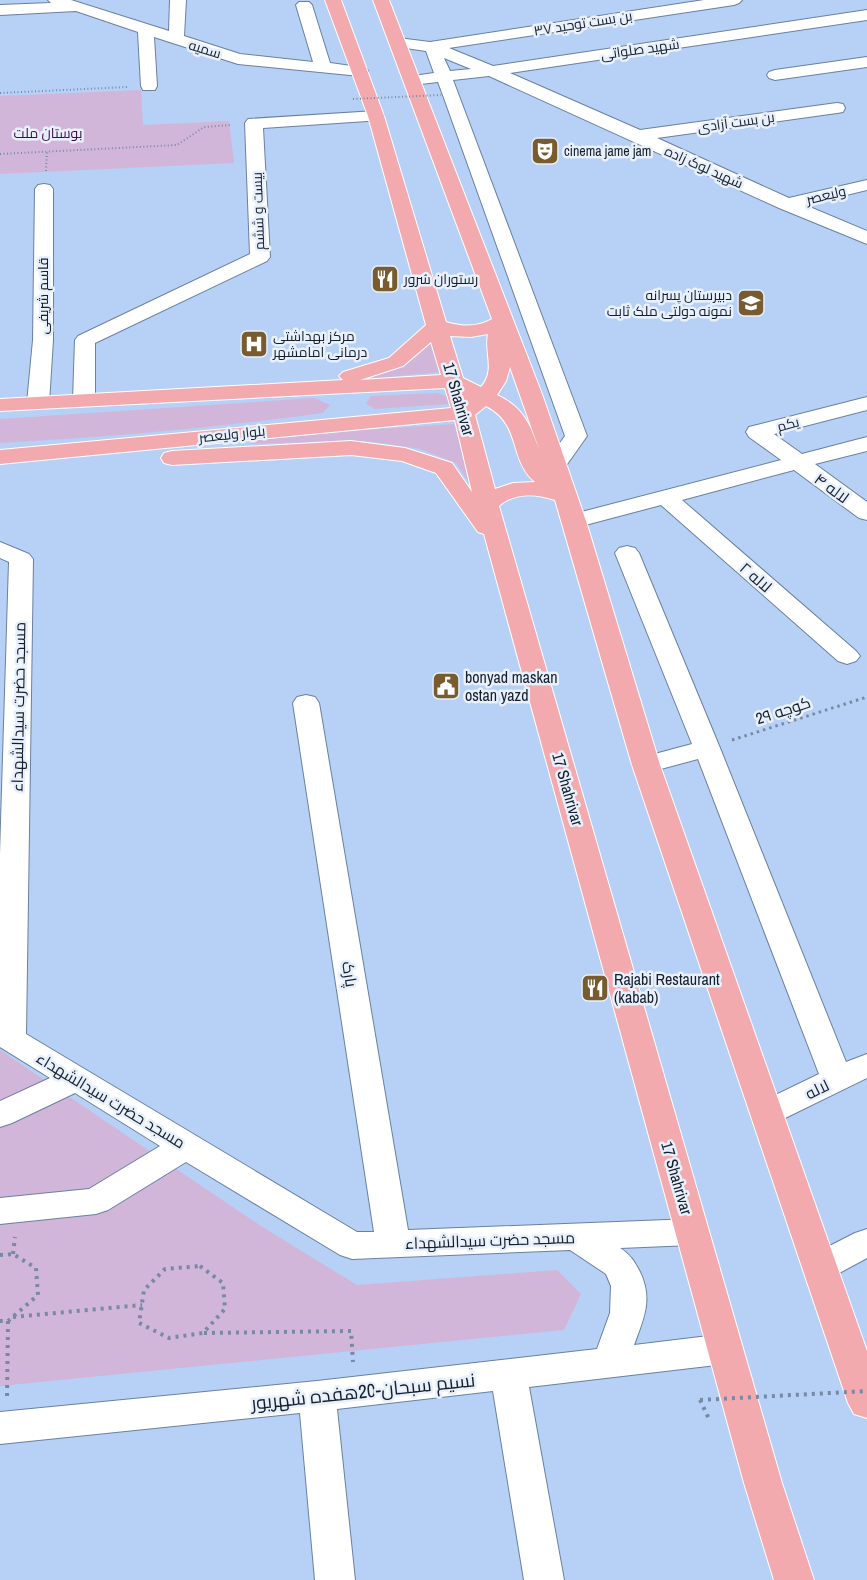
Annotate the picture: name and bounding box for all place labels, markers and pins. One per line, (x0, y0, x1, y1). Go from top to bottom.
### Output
theatre icon: cinema jame jam (530, 136, 560, 166)
place label: cinema jame jam (564, 142, 651, 160)
restaurant icon: رستوران سُرور (370, 264, 400, 294)
place label: رستوران سُرور (403, 270, 478, 288)
place label: دبیرستان پسرانه نمونه دولتی ملک ثابت (607, 286, 732, 320)
school or university icon: دبیرستان پسرانه نمونه دولتی ملک ثابت (736, 288, 766, 318)
place label: مرکز بهداشتی درمانی امامشهر (272, 327, 367, 361)
hospital icon: مرکز بهداشتی درمانی امامشهر (239, 329, 269, 359)
place label: bonyad maskan ostan yazd (465, 666, 558, 706)
public building icon: bonyad maskan ostan yazd (431, 671, 461, 701)
place label: Rajabi Restaurant (kabab) (614, 968, 720, 1008)
restaurant icon: Rajabi Restaurant (kabab) (580, 973, 610, 1003)

